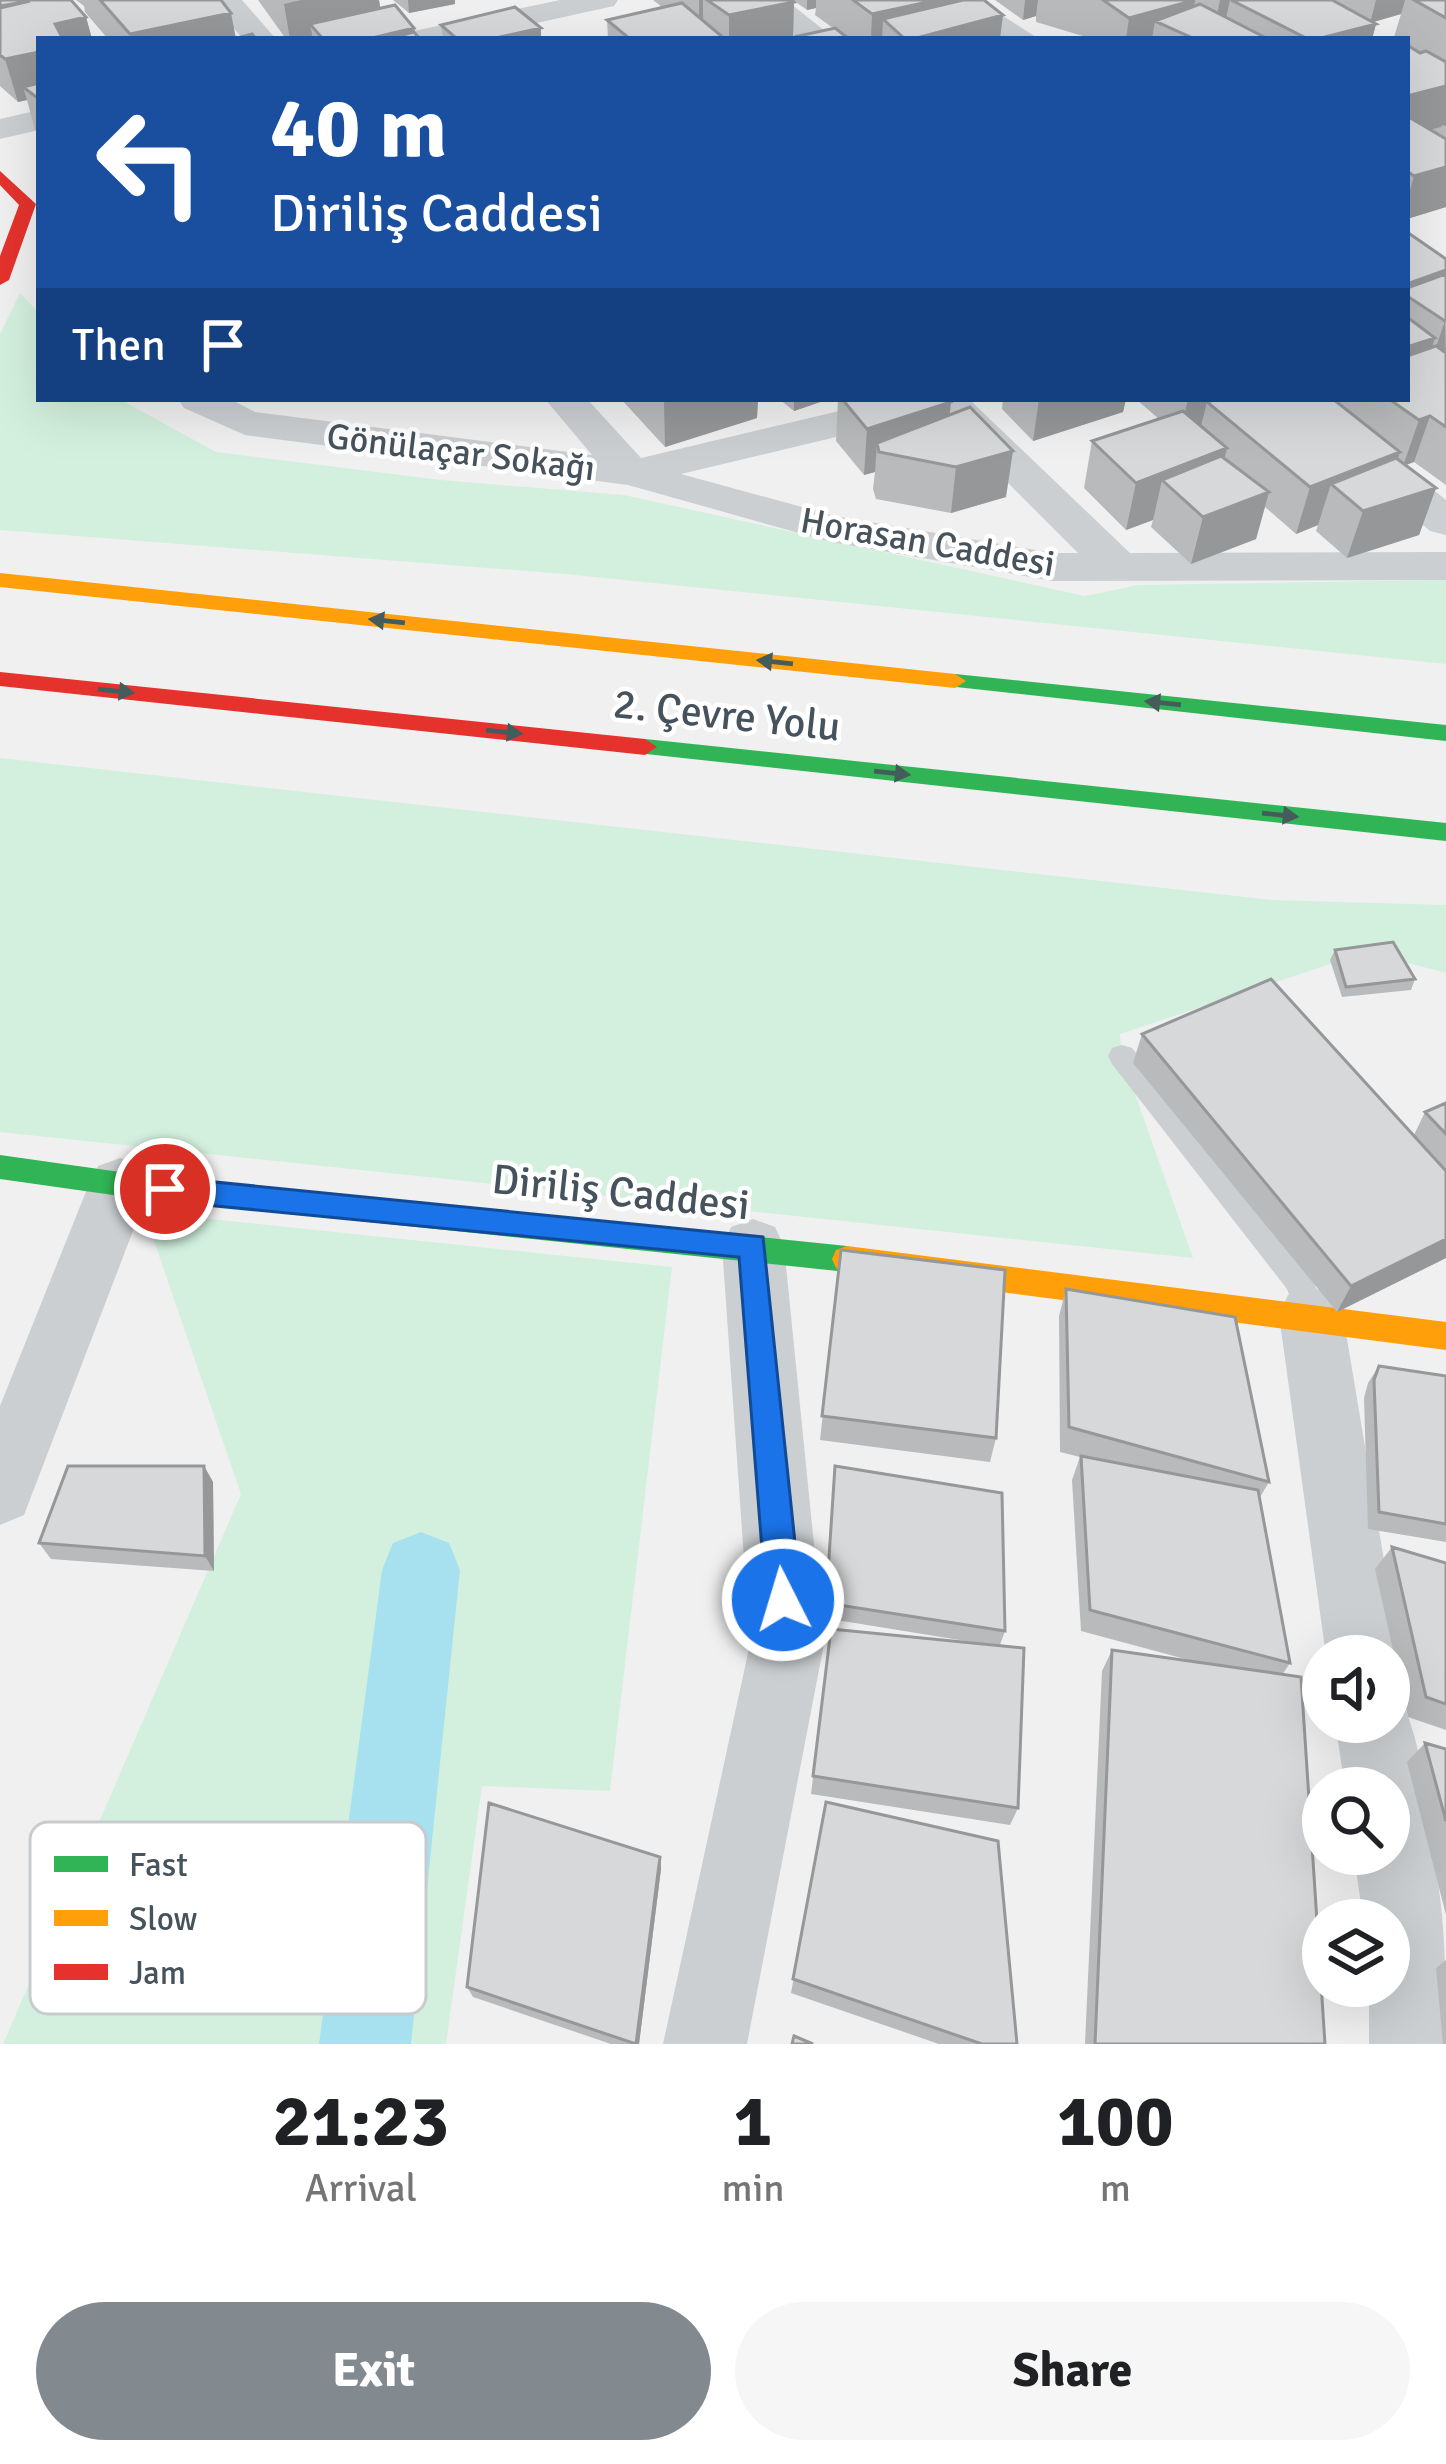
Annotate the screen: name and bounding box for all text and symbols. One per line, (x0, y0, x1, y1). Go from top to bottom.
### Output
text: 40 m (270, 77, 447, 181)
icon: left (72, 84, 228, 240)
text: Diriliş Caddesi (270, 180, 603, 247)
icon: arrive (190, 312, 256, 378)
text: Then (72, 318, 166, 373)
street label: Gönülaçar Sokağı (324, 414, 598, 491)
street label: Horasan Caddesi (797, 498, 1058, 587)
one-way arrow (368, 611, 405, 630)
one-way arrow (756, 652, 793, 671)
street label: 2. Çevre Yolu (611, 678, 843, 753)
one-way arrow (98, 682, 135, 701)
one-way arrow (1143, 693, 1181, 712)
one-way arrow (486, 723, 523, 742)
one-way arrow (874, 764, 911, 783)
one-way arrow (1262, 805, 1299, 824)
pin (114, 1138, 216, 1240)
street label: Diriliş Caddesi (489, 1154, 752, 1231)
icon: arrive (132, 1156, 198, 1222)
position arrow (720, 1537, 846, 1663)
map controls (1302, 1635, 1410, 2007)
button: sound (1302, 1635, 1410, 1743)
button: search (1302, 1767, 1410, 1875)
legend (30, 1822, 426, 2014)
text: Fast (129, 1845, 188, 1886)
text: Slow (129, 1899, 198, 1940)
button: layers (1302, 1899, 1410, 2007)
text: Jam (129, 1953, 186, 1994)
text: 21:23 (272, 2077, 449, 2166)
text: 1 (734, 2077, 772, 2166)
text: 100 (1057, 2077, 1174, 2166)
text: Arrival (305, 2164, 417, 2212)
text: min (722, 2164, 785, 2212)
text: m (1100, 2164, 1131, 2212)
button: Exit (36, 2302, 711, 2440)
button: Share (735, 2302, 1410, 2440)

